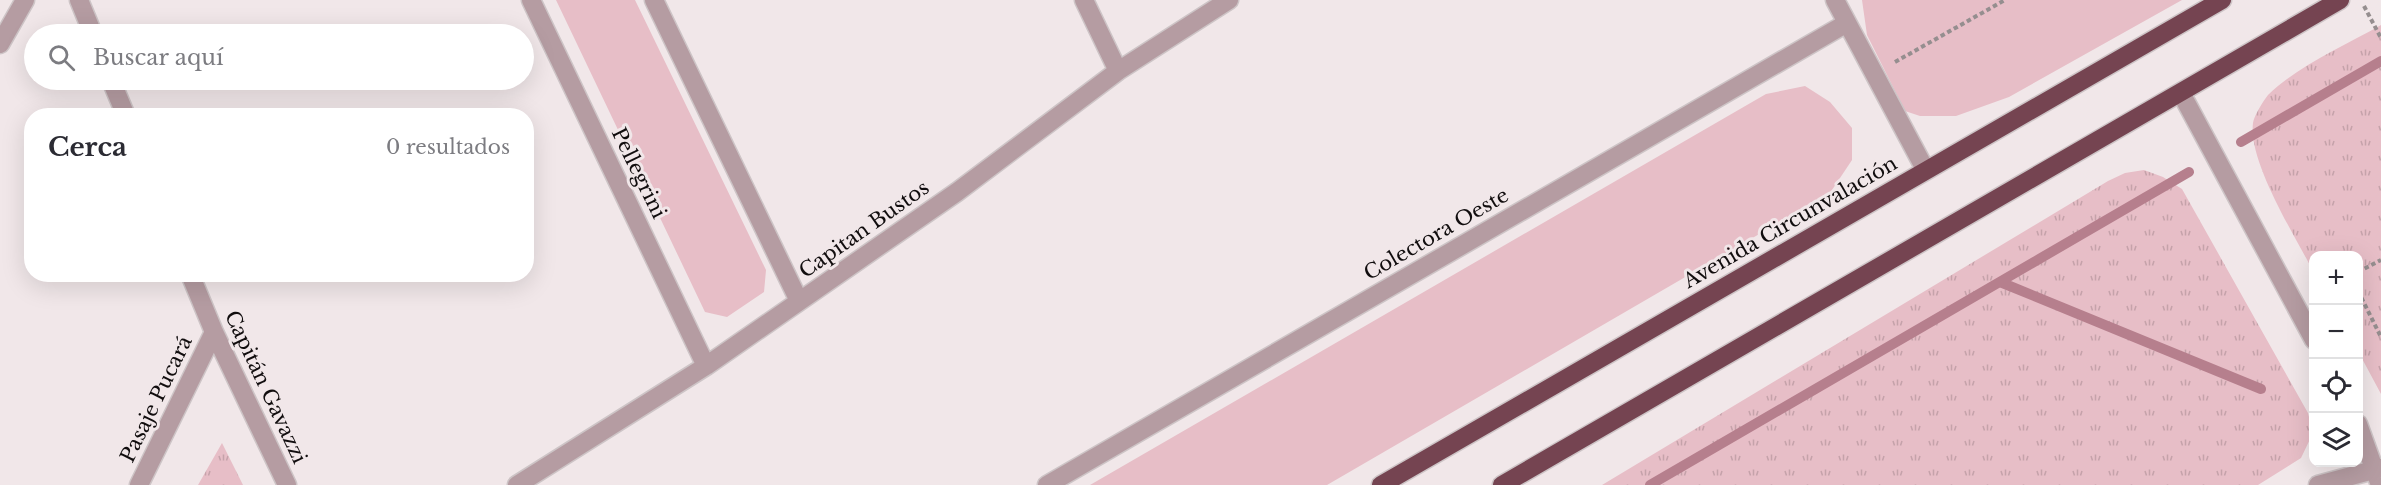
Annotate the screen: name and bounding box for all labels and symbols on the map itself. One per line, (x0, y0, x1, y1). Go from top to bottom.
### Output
street label: Pellegrini (607, 124, 671, 222)
street label: Avenida Circunvalación (1678, 151, 1901, 294)
street label: Capitan Bustos (794, 175, 934, 283)
street label: Colectora Oeste (1359, 183, 1513, 285)
street label: Capitán Gavazzi (220, 307, 312, 467)
street label: Pasaje Pucará (115, 331, 197, 466)

